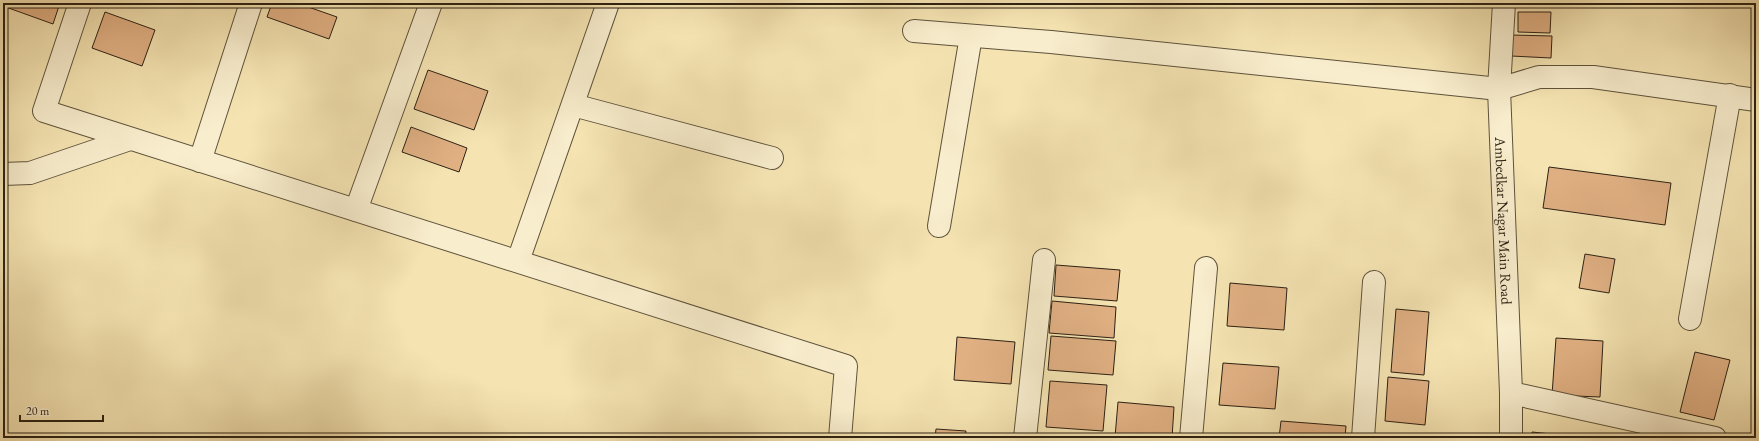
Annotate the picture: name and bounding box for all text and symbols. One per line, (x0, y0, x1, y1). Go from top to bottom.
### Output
street label: Ambedkar Nagar Main Road (1491, 135, 1517, 305)
scale bar (20, 397, 103, 423)
text: 20 m (26, 403, 50, 419)

